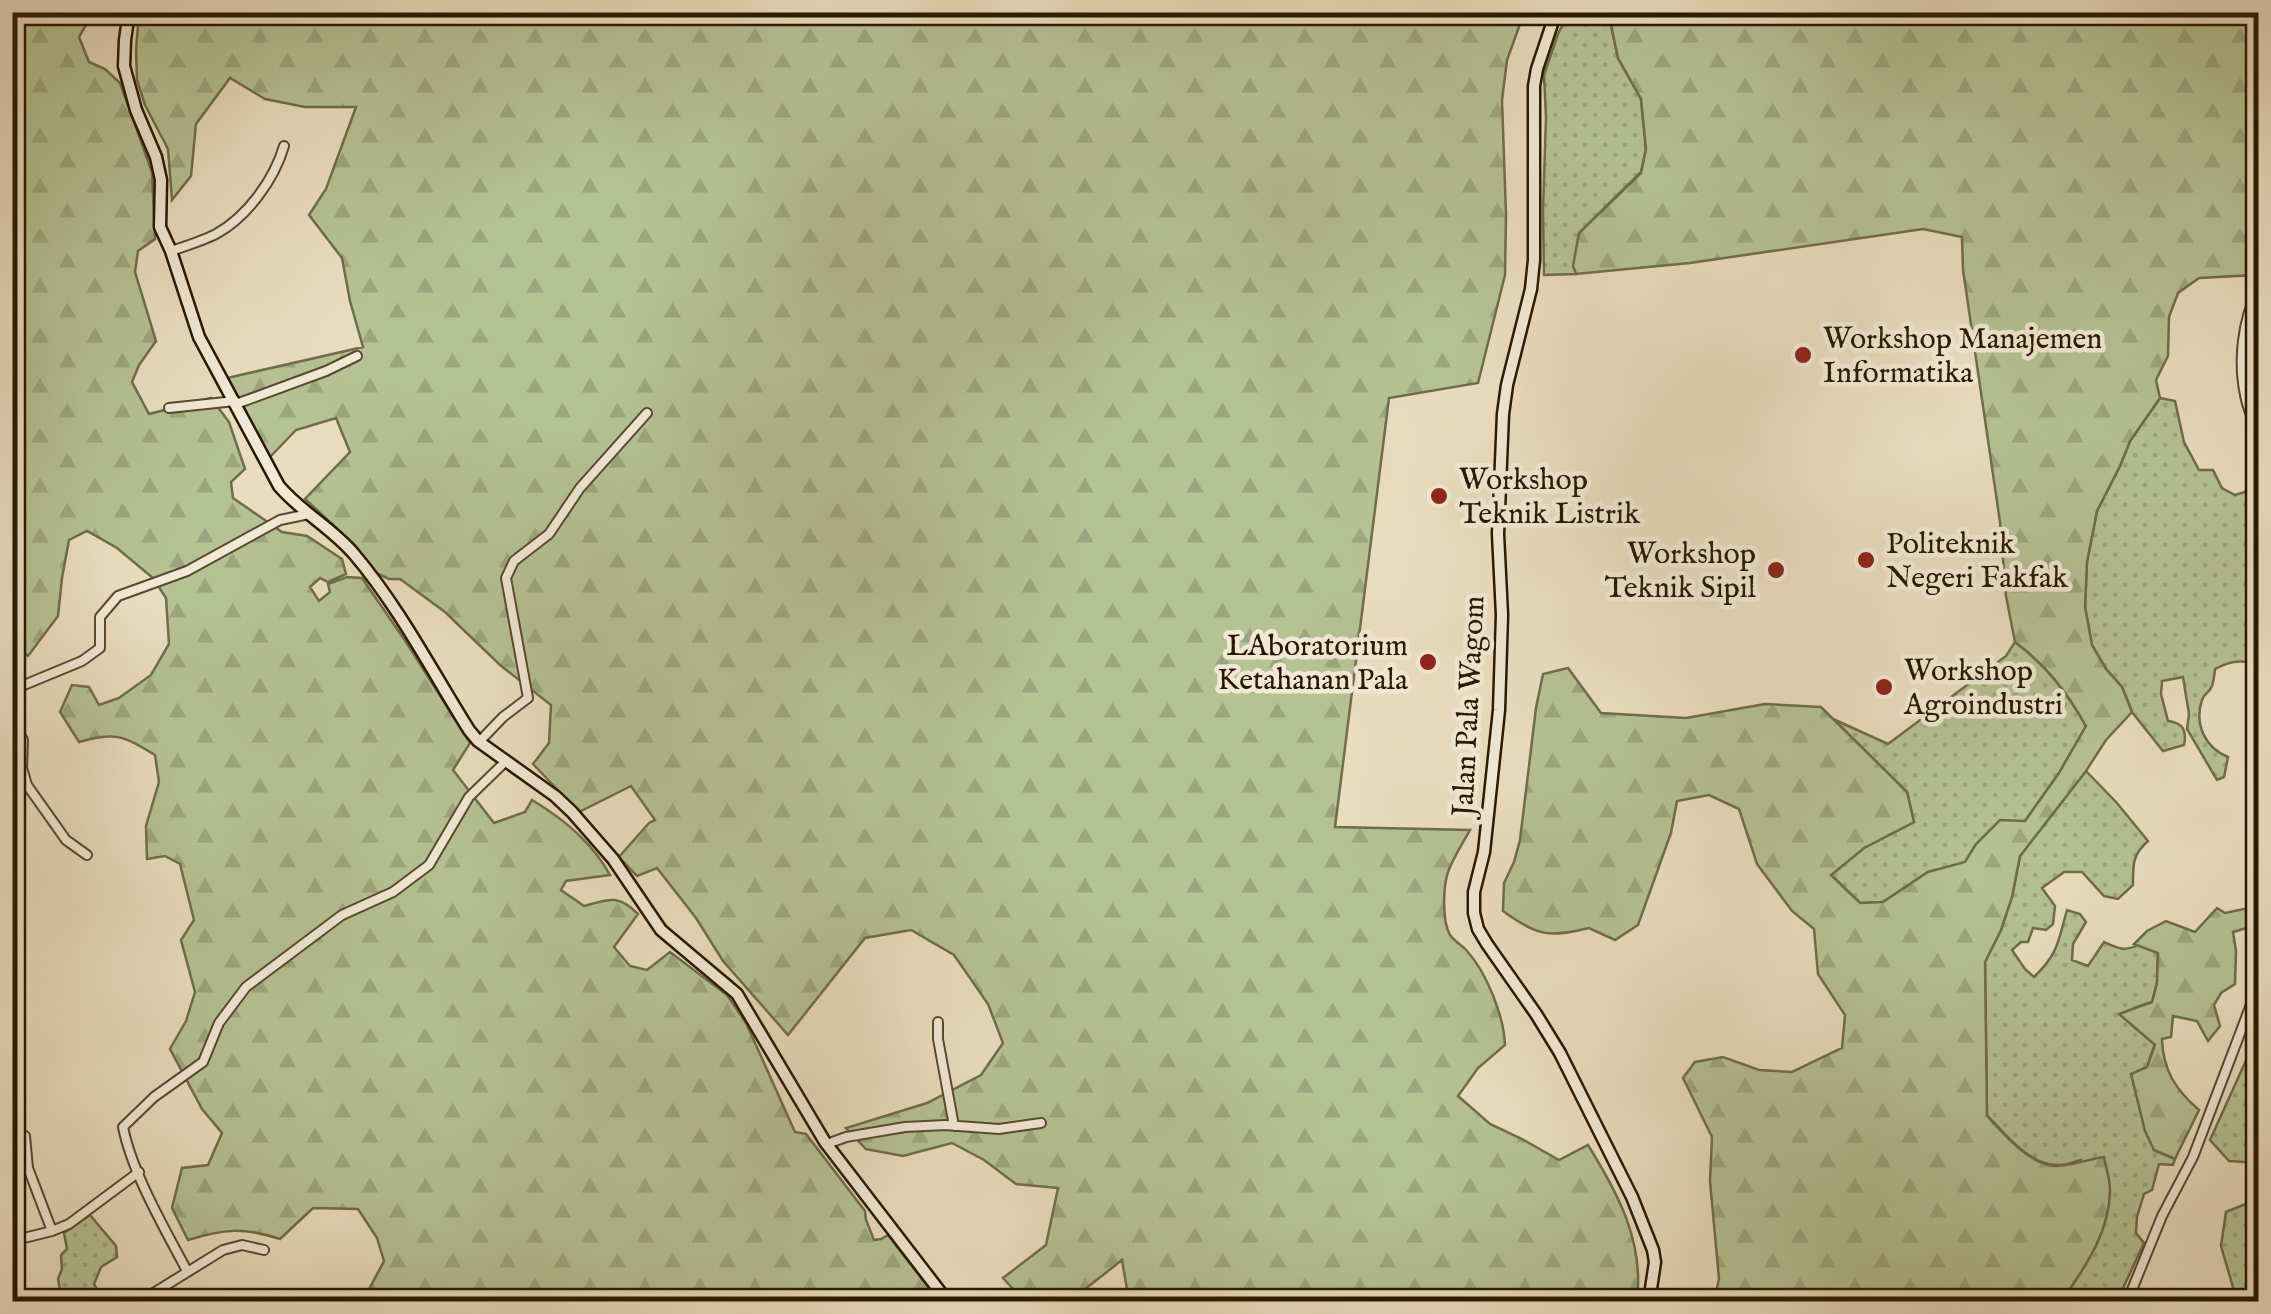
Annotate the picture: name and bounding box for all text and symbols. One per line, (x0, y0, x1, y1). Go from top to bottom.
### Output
place label: Workshop Manajemen Informatika (1823, 321, 2102, 393)
marker: Workshop Manajemen Informatika (1792, 344, 1814, 366)
place label: Workshop Teknik Listrik (1459, 462, 1641, 534)
marker: Workshop Teknik Listrik (1428, 485, 1450, 507)
place label: Politeknik Negeri Fakfak (1886, 526, 2069, 598)
place label: Workshop Teknik Sipil (1605, 536, 1757, 608)
marker: Politeknik Negeri Fakfak (1855, 549, 1877, 571)
marker: Workshop Teknik Sipil (1765, 559, 1787, 581)
street label: Jalan Pala Wagom (1445, 595, 1495, 821)
place label: LAboratorium Ketahanan Pala (1218, 628, 1408, 700)
marker: LAboratorium Ketahanan Pala (1417, 651, 1439, 673)
place label: Workshop Agroindustri (1903, 653, 2063, 725)
marker: Workshop Agroindustri (1873, 676, 1895, 698)

